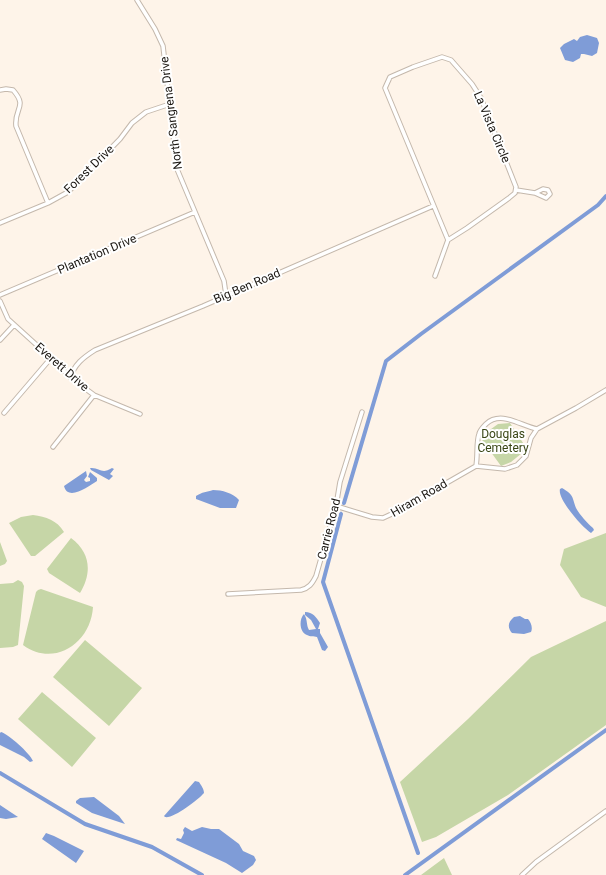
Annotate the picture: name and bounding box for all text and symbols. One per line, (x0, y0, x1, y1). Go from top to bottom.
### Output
street label: North Sangrena Drive (157, 56, 185, 170)
street label: La Vista Circle (471, 89, 513, 165)
street label: Forest Drive (61, 142, 117, 196)
street label: Plantation Drive (55, 231, 139, 277)
street label: Big Ben Road (212, 266, 282, 306)
street label: Everett Drive (32, 340, 92, 394)
park label: Douglas Cemetery (477, 427, 529, 455)
street label: Hiram Road (388, 476, 450, 520)
street label: Carrie Road (315, 497, 343, 561)

